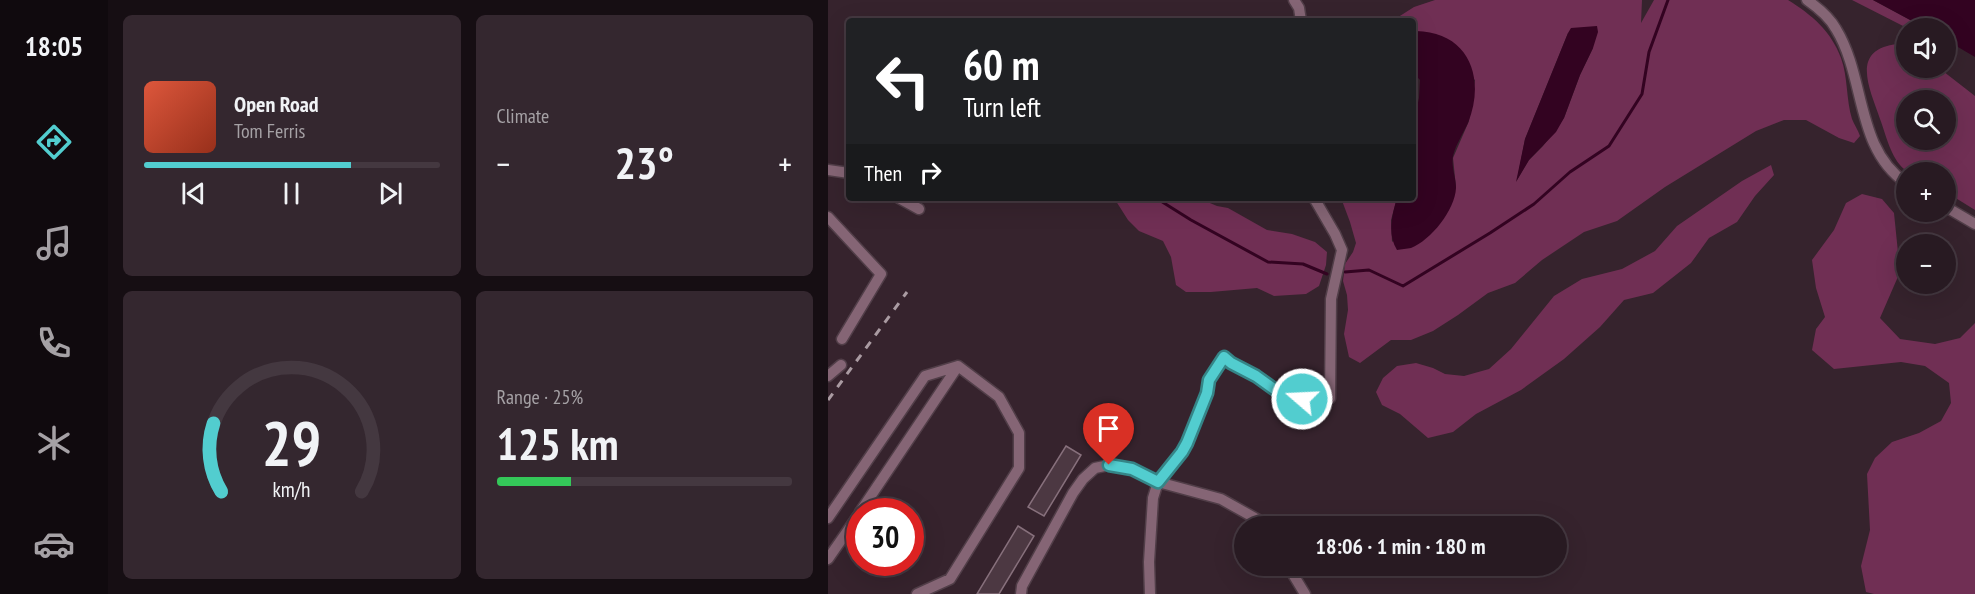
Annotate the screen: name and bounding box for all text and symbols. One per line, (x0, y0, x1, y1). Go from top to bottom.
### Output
map controls (1896, 18, 1956, 294)
button: sound (1896, 18, 1956, 78)
text: 18:05 (25, 29, 83, 63)
text: 60 m (963, 37, 1040, 92)
icon: left (864, 42, 942, 120)
text: Open Road (234, 90, 319, 118)
text: Turn left (963, 90, 1041, 124)
button: search (1896, 90, 1956, 150)
text: Climate (497, 103, 549, 129)
text: Tom Ferris (234, 118, 305, 144)
icon: directions (33, 121, 75, 163)
text: 23° (615, 133, 674, 191)
text: − (497, 142, 510, 185)
text: + (778, 142, 792, 185)
icon: right (914, 156, 947, 189)
text: Then (864, 159, 902, 187)
button: + (1896, 162, 1956, 222)
icon: previous (177, 177, 210, 210)
icon: pause (275, 177, 308, 210)
icon: next (374, 177, 407, 210)
icon: music (33, 222, 75, 264)
button: − (1896, 234, 1956, 294)
icon: phone (33, 322, 75, 364)
position arrow (1270, 367, 1334, 431)
text: Range · 25% (497, 384, 583, 410)
text: 29 (262, 402, 322, 483)
pin (1083, 403, 1134, 465)
icon: arrive (1092, 412, 1125, 445)
text: 125 km (497, 414, 619, 472)
icon: climate (33, 422, 75, 464)
text: km/h (273, 475, 311, 503)
speed limit sign: 30 (846, 498, 924, 576)
icon: car (33, 523, 75, 565)
text: 18:06 · 1 min · 180 m (1315, 532, 1486, 560)

